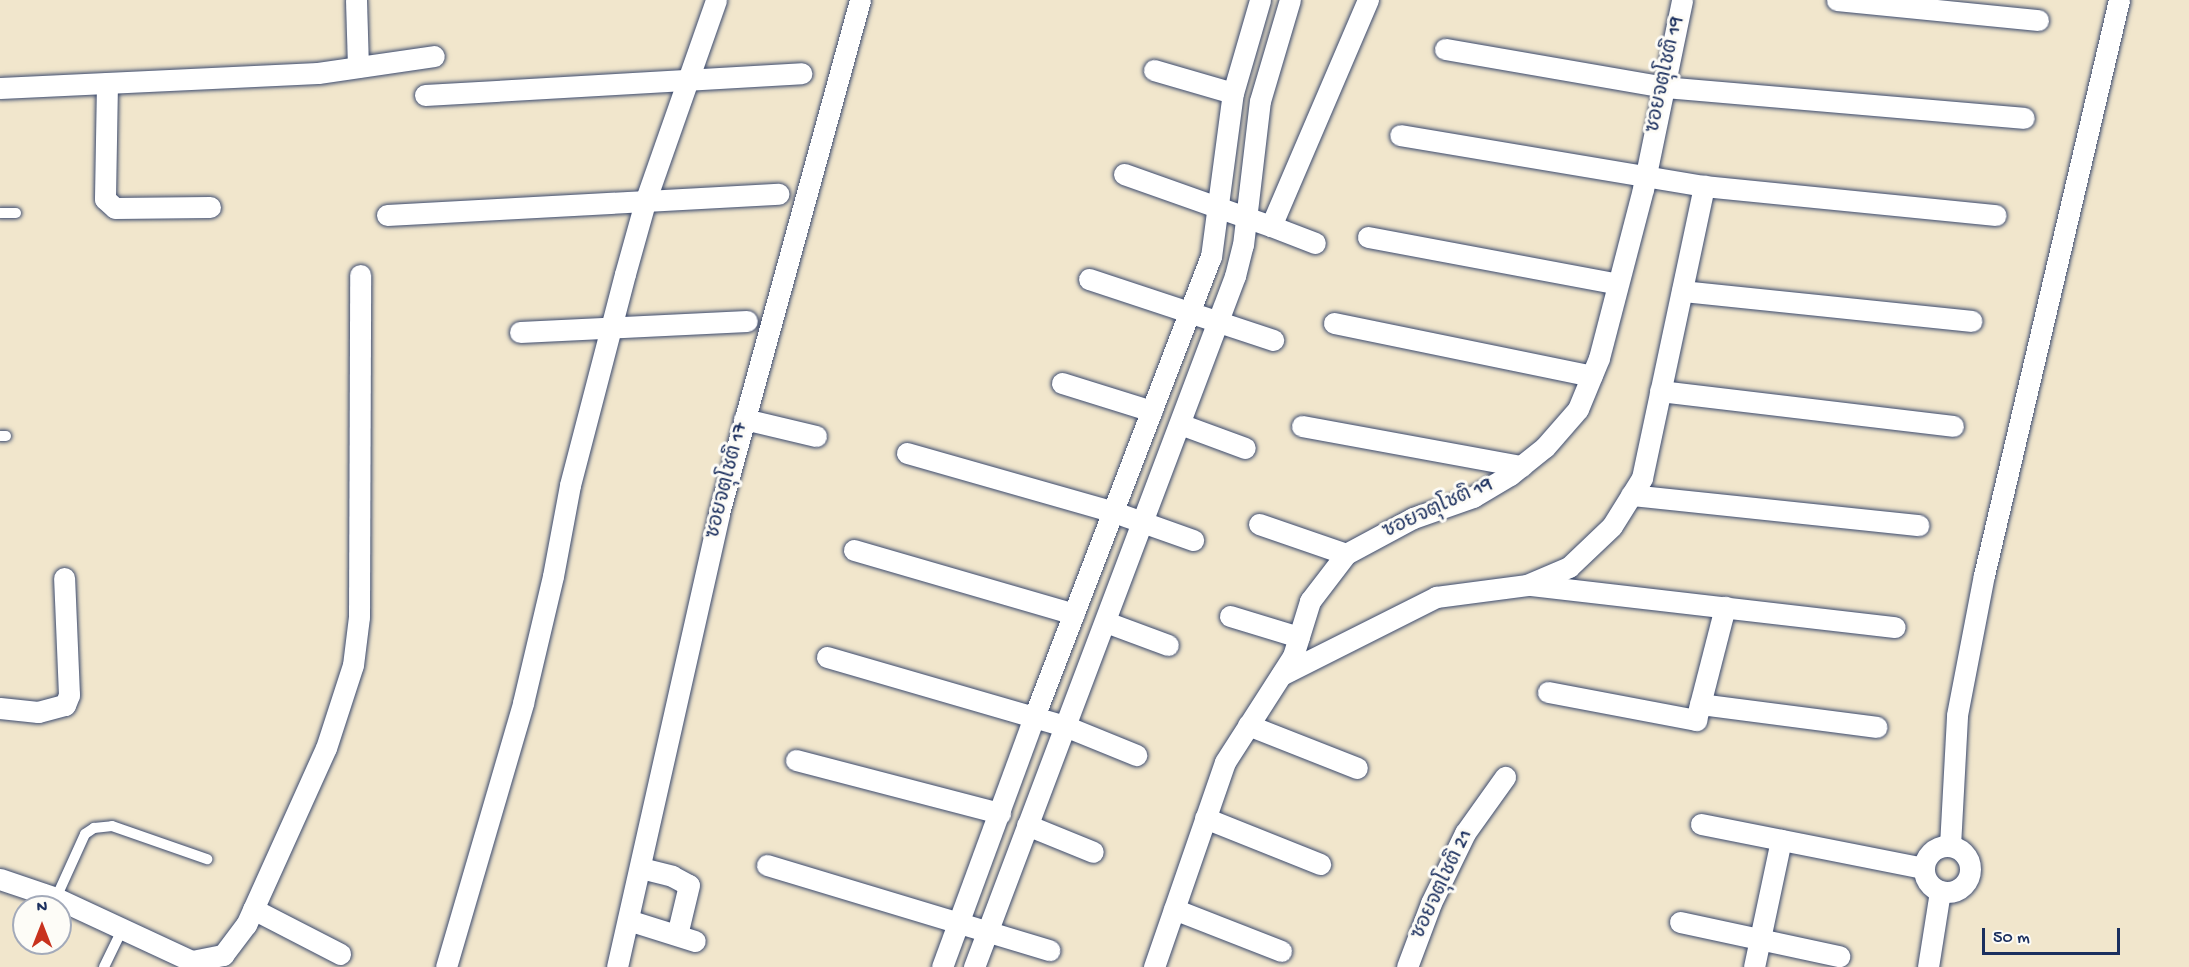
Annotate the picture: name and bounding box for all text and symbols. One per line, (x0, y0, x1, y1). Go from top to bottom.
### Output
street label: ซอยจตุโชติ 19 (1642, 15, 1690, 135)
street label: ซอยจตุโชติ 17 (702, 421, 754, 541)
street label: ซอยจตุโชติ 19 (1379, 473, 1497, 545)
street label: ซอยจตุโชติ 21 (1407, 826, 1479, 944)
north arrow (12, 895, 72, 955)
text: N (37, 899, 47, 918)
scale bar (1985, 916, 2123, 954)
text: 50 m (1993, 928, 2030, 949)

